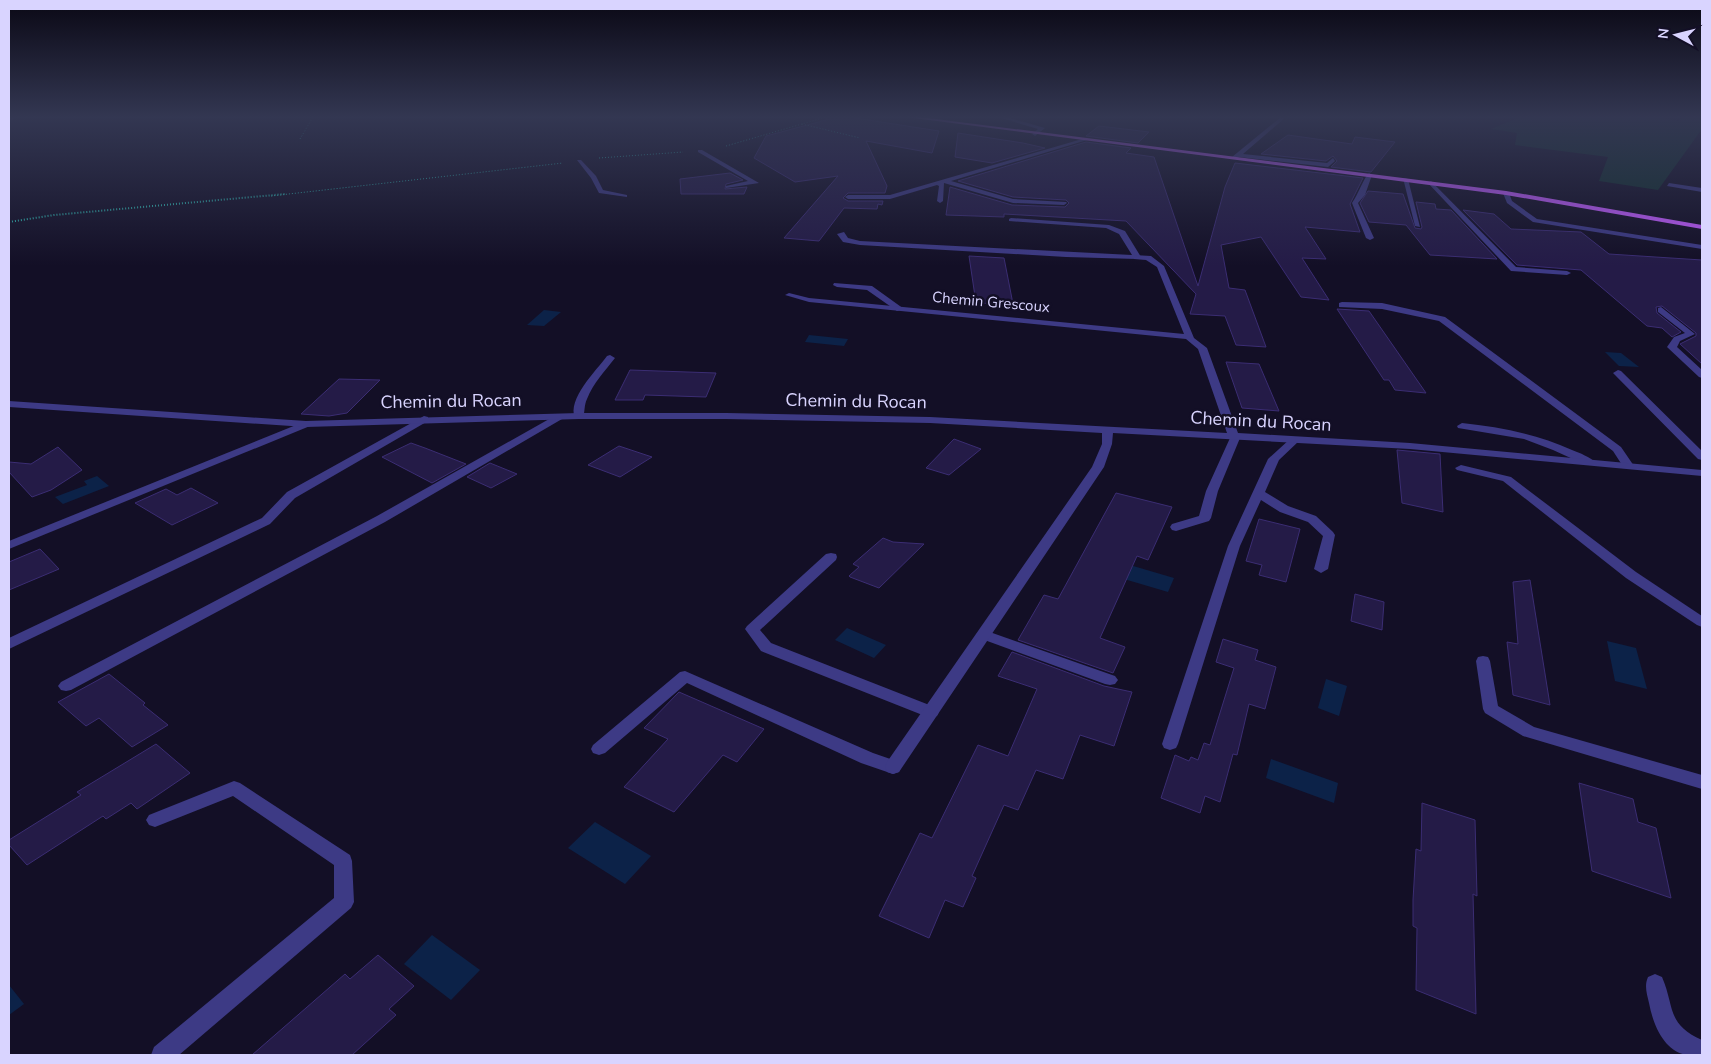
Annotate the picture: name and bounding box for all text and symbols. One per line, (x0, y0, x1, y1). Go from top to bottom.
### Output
north arrow (1651, 10, 1701, 60)
text: N (1654, 27, 1674, 40)
street label: Chemin Grescoux (931, 287, 1051, 317)
street label: Chemin du Rocan (380, 388, 522, 414)
street label: Chemin du Rocan (785, 388, 927, 414)
street label: Chemin du Rocan (1190, 405, 1332, 437)

